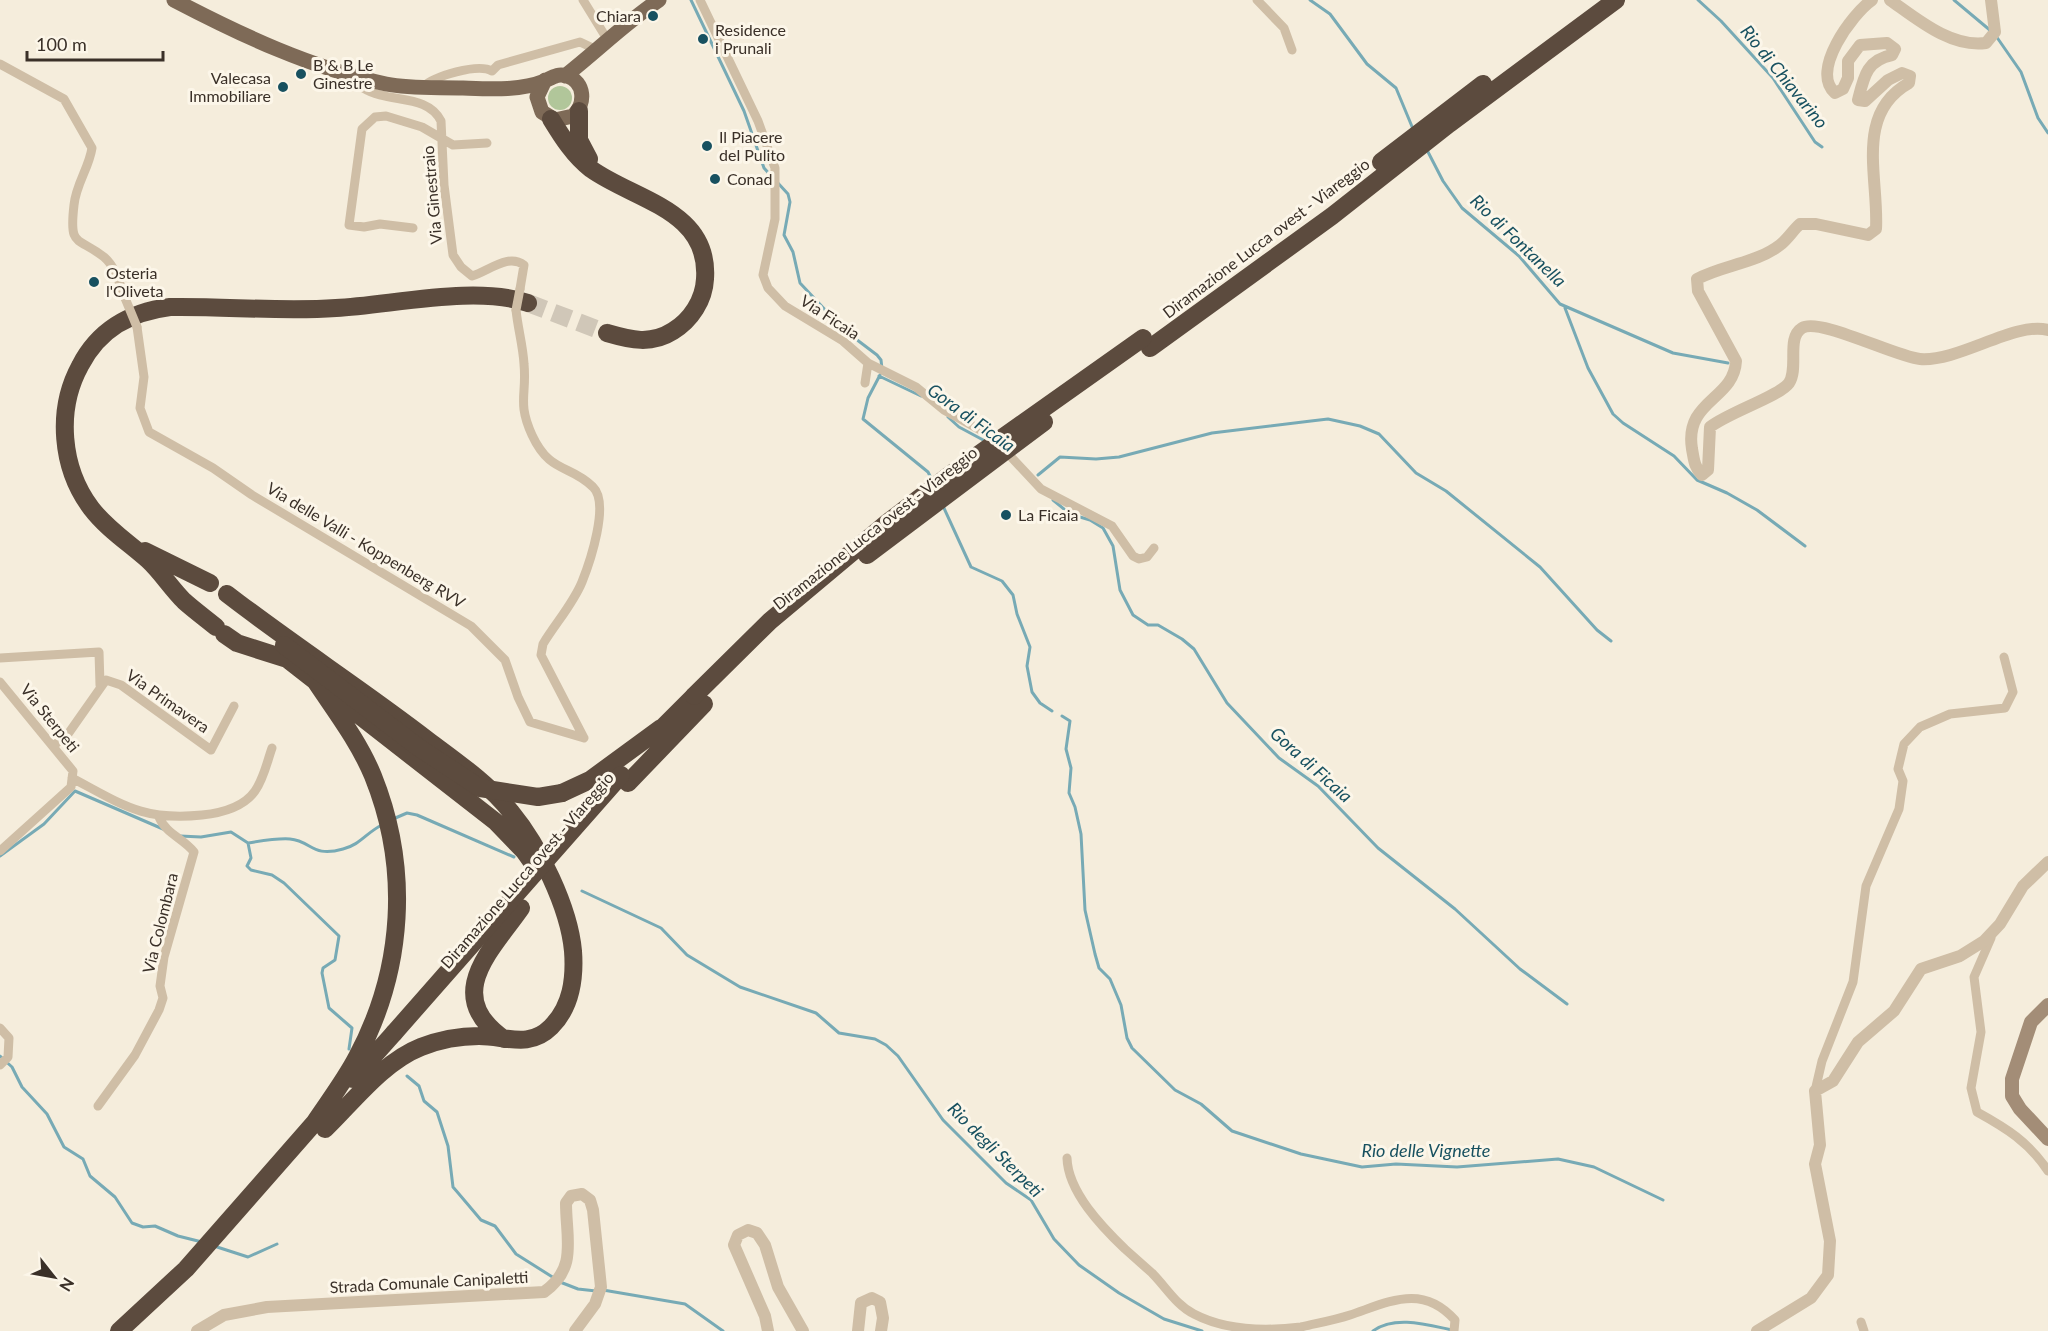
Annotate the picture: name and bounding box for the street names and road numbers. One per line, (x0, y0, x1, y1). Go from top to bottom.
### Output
street label: Via Ginestraio (418, 145, 445, 245)
street label: Diramazione Lucca ovest - Viareggio (1159, 154, 1373, 322)
street label: Via Ficaia (797, 290, 864, 343)
street label: Diramazione Lucca ovest - Viareggio (769, 442, 981, 613)
street label: Via delle Valli - Koppenberg RVV (264, 478, 469, 612)
street label: Via Primavera (123, 665, 213, 736)
street label: Via Sterpeti (17, 680, 84, 756)
street label: Diramazione Lucca ovest - Viareggio (436, 768, 617, 972)
street label: Via Colombara (138, 871, 181, 975)
street label: Strada Comunale Canipaletti (329, 1267, 529, 1296)

